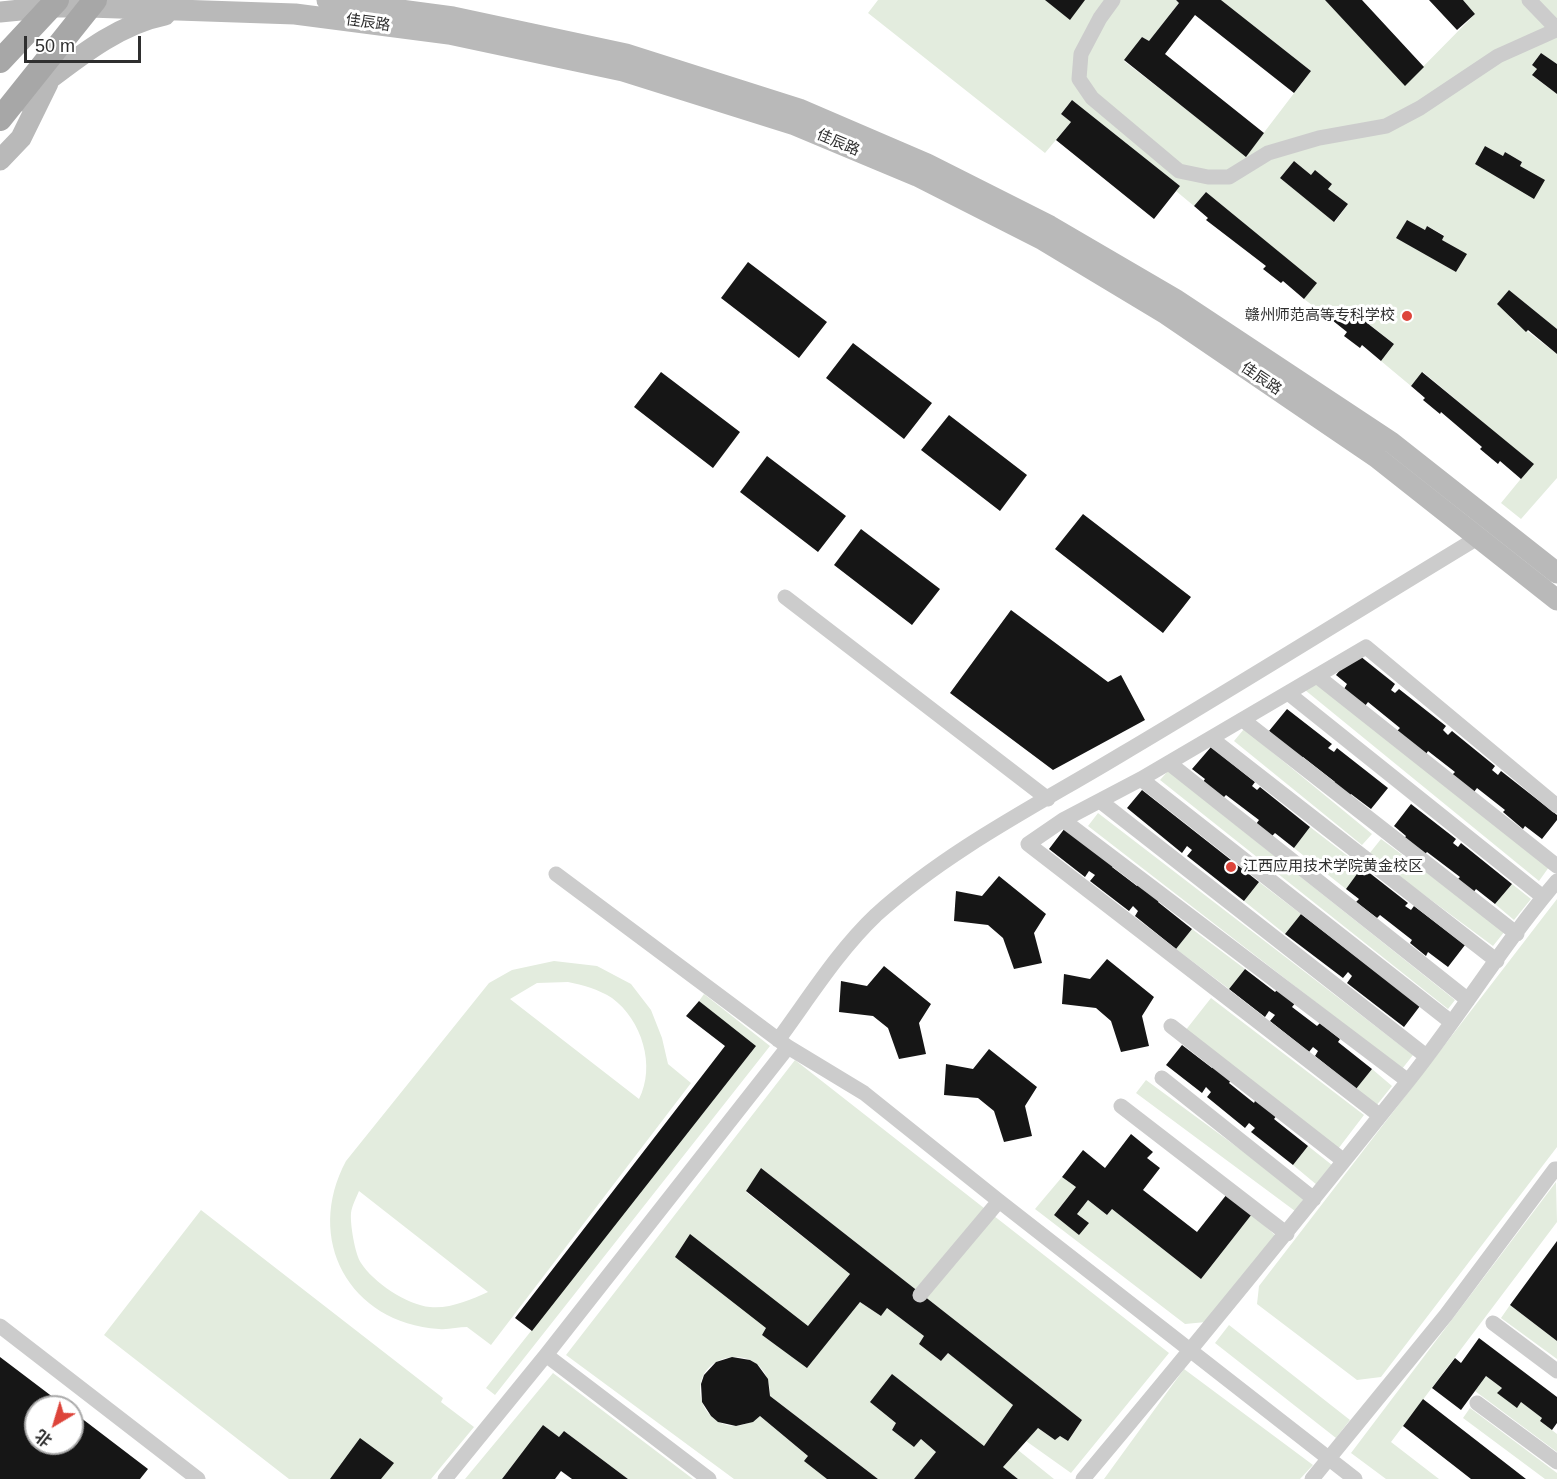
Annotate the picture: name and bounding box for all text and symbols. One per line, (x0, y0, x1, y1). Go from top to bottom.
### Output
street label: 佳辰路 (344, 11, 392, 35)
scale bar (27, 24, 144, 62)
text: 50 m (35, 36, 75, 56)
street label: 佳辰路 (814, 126, 862, 160)
place label: 赣州师范高等专科学校 (1245, 307, 1395, 325)
marker: 赣州师范高等专科学校 (1400, 309, 1414, 323)
street label: 佳辰路 (1237, 359, 1285, 399)
place label: 江西应用技术学院黄金校区 (1243, 858, 1423, 876)
marker: 江西应用技术学院黄金校区 (1224, 860, 1238, 874)
north arrow (24, 1395, 84, 1455)
text: 北 (32, 1426, 55, 1450)

